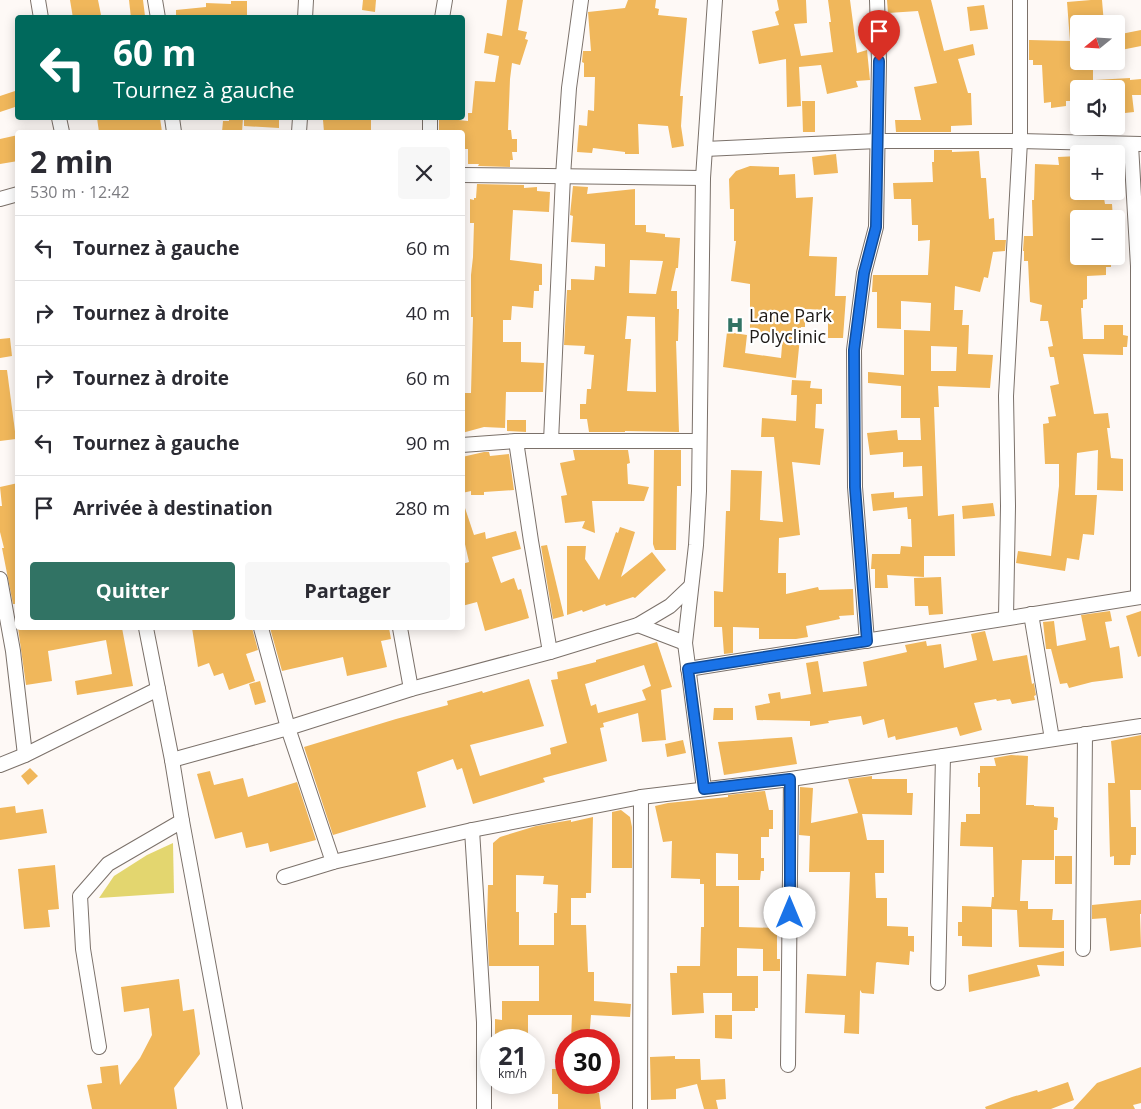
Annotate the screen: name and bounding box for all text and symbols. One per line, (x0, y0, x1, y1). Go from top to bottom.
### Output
pin (858, 10, 900, 61)
north arrow (1070, 15, 1125, 70)
map controls (1070, 15, 1125, 265)
icon: arrive (865, 17, 893, 45)
text: 60 m (113, 29, 196, 76)
icon: left (30, 35, 95, 100)
text: Tournez à gauche (113, 74, 295, 104)
button: sound (1070, 80, 1125, 135)
text: 2 min (30, 141, 113, 182)
button: + (1070, 145, 1125, 200)
button: close (398, 147, 450, 199)
text: 530 m · 12:42 (30, 181, 130, 203)
button: − (1070, 210, 1125, 265)
icon: left (30, 234, 58, 262)
text: Tournez à gauche (73, 235, 239, 261)
text: 60 m (406, 235, 450, 261)
icon: right (30, 299, 58, 327)
text: Tournez à droite (73, 300, 229, 326)
text: 40 m (406, 300, 450, 326)
place label: Lane Park Polyclinic (749, 303, 832, 348)
hospital icon: Lane Park Polyclinic (725, 315, 745, 335)
icon: right (30, 364, 58, 392)
text: Tournez à droite (73, 365, 229, 391)
text: 60 m (406, 365, 450, 391)
icon: left (30, 429, 58, 457)
text: Tournez à gauche (73, 430, 239, 456)
text: 90 m (406, 430, 450, 456)
icon: arrive (30, 494, 58, 522)
text: Arrivée à destination (73, 495, 273, 521)
text: 280 m (395, 495, 450, 521)
button: Quitter (30, 562, 235, 620)
button: Partager (245, 562, 450, 620)
position arrow (763, 886, 815, 938)
speed limit sign: 30 (555, 1029, 620, 1094)
text: 21 (498, 1038, 527, 1072)
text: km/h (498, 1065, 527, 1082)

